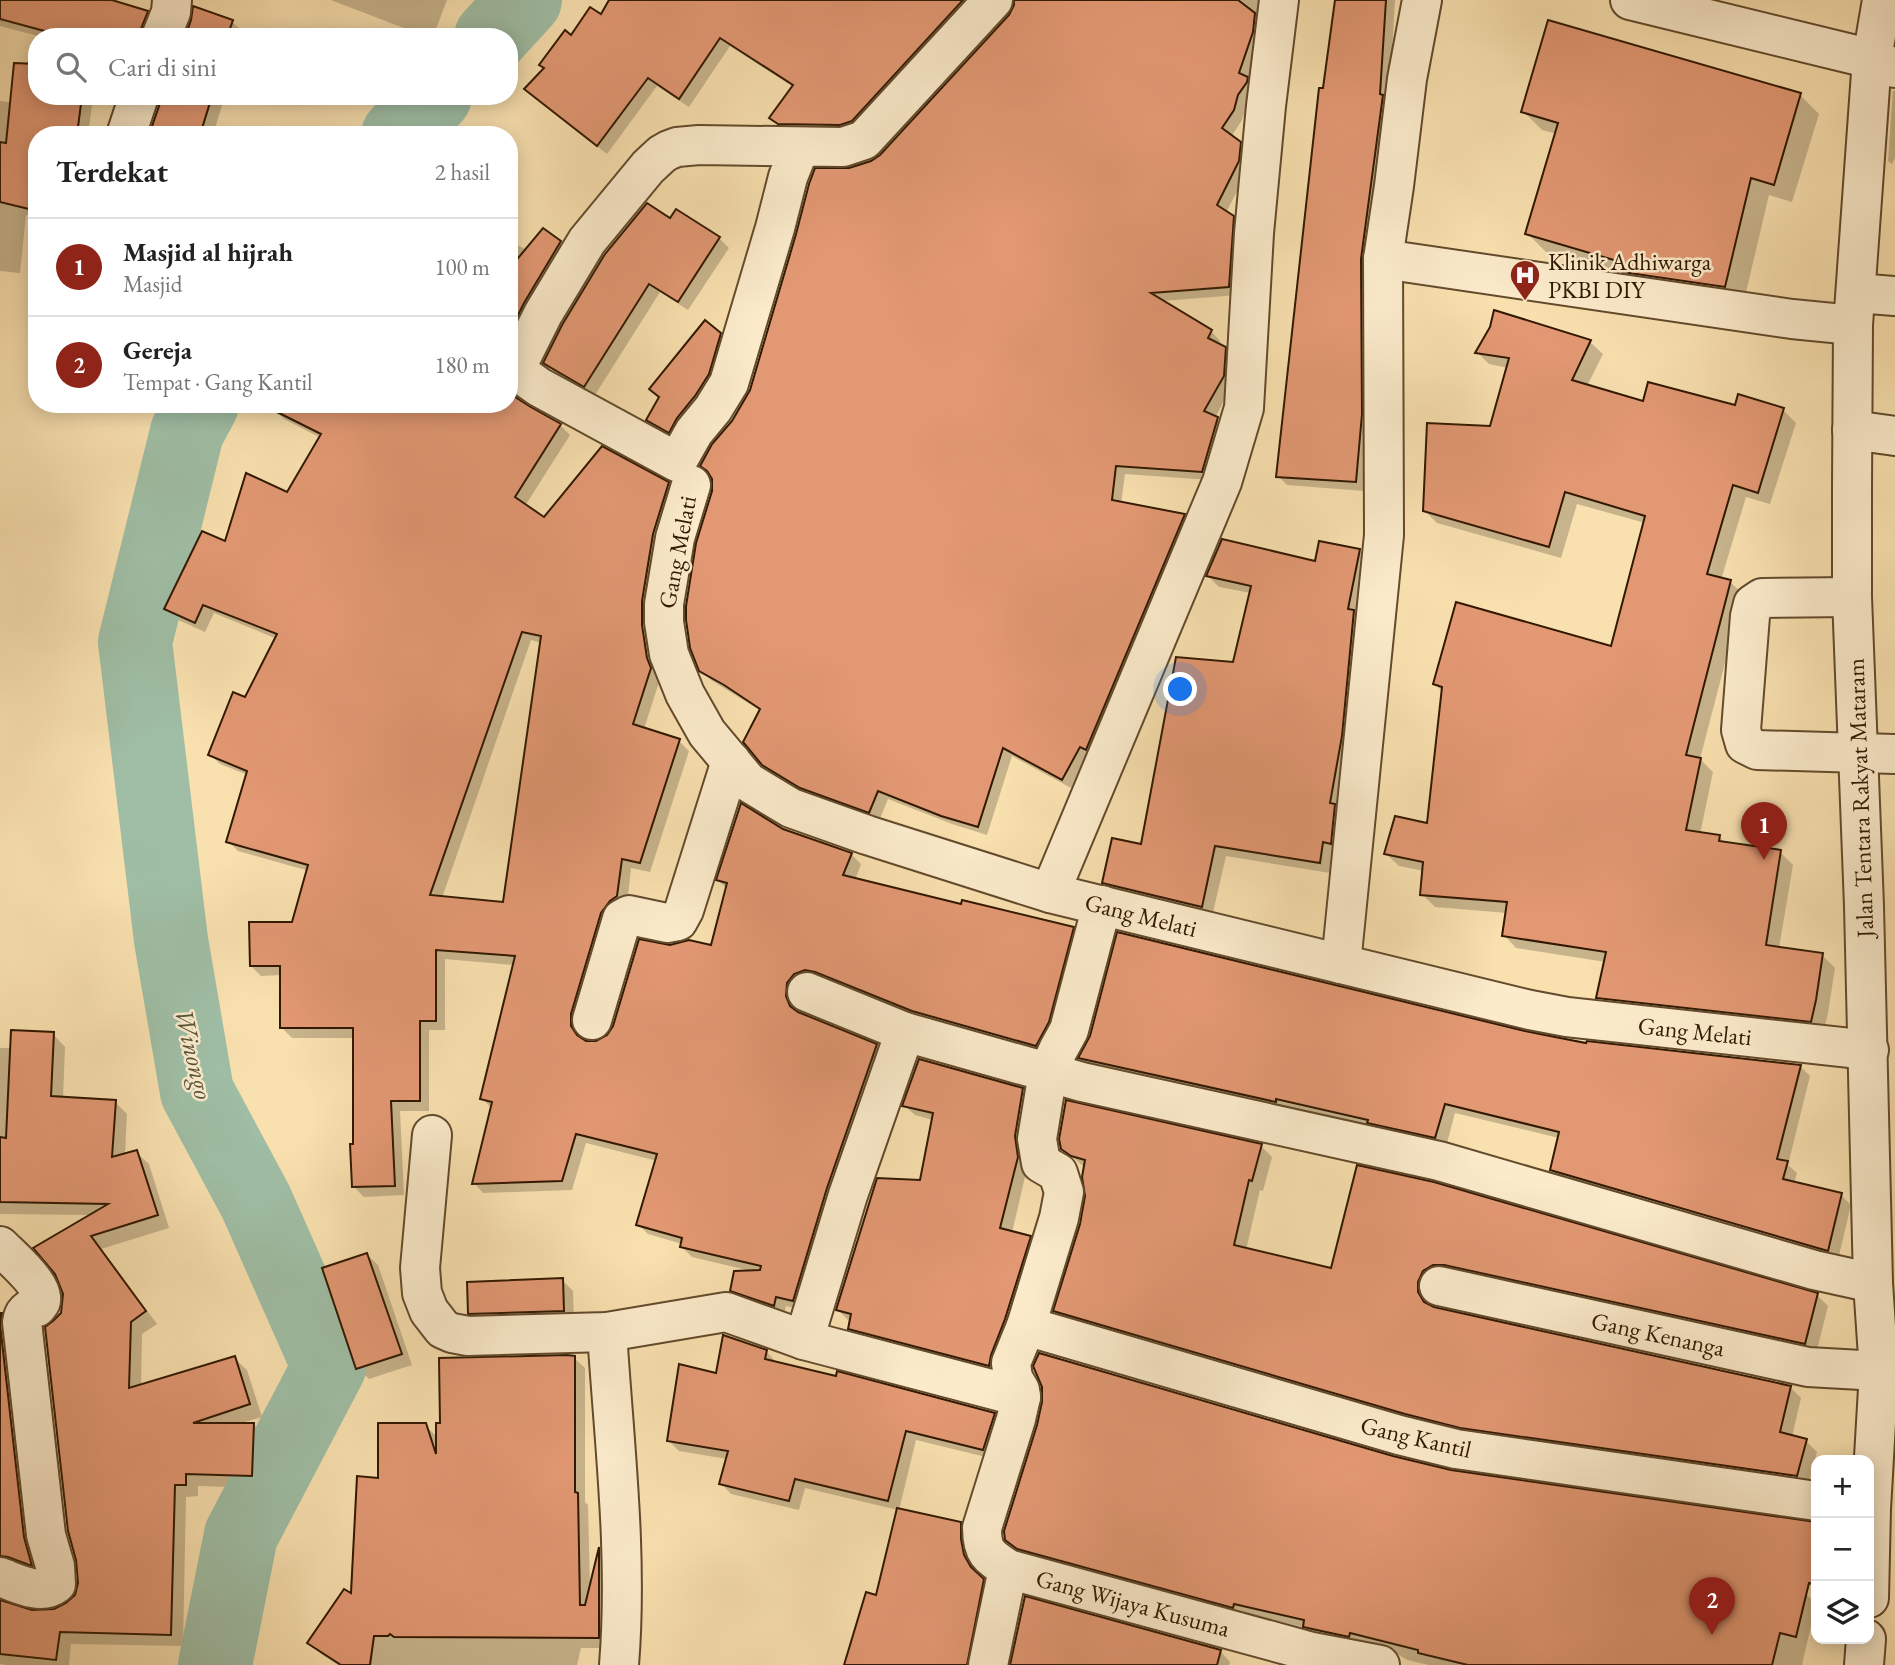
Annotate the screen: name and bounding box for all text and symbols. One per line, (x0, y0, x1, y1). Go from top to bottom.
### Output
search box (28, 28, 518, 105)
icon: search (52, 48, 90, 86)
text: Cari di sini (108, 50, 217, 84)
text: Terdekat (56, 152, 168, 191)
text: 2 hasil (435, 157, 490, 187)
text: Masjid al hijrah (123, 235, 293, 269)
place label: Klinik Adhiwarga PKBI DIY (1548, 246, 1712, 305)
text: 1 (73, 252, 85, 282)
text: 100 m (434, 252, 490, 282)
hospital icon: Klinik Adhiwarga PKBI DIY (1508, 258, 1542, 302)
text: Masjid (123, 269, 182, 299)
text: Gereja (123, 333, 192, 367)
text: 2 (73, 350, 85, 380)
text: 180 m (434, 350, 490, 380)
text: Tempat · Gang Kantil (123, 367, 313, 397)
street label: Gang Melati (651, 493, 703, 611)
street label: Jalan Tentara Rakyat Mataram (1840, 657, 1880, 940)
your location (1163, 672, 1197, 706)
pin: 1 (1741, 802, 1787, 860)
street label: Gang Melati (1082, 886, 1200, 944)
water label: Winongo (167, 1005, 221, 1103)
street label: Gang Melati (1637, 1010, 1754, 1052)
street label: Gang Kenanga (1588, 1305, 1728, 1363)
street label: Gang Kantil (1358, 1409, 1475, 1465)
map controls (1811, 1455, 1874, 1644)
button: + (1811, 1455, 1874, 1518)
button: − (1811, 1518, 1874, 1581)
street label: Gang Wijaya Kusuma (1033, 1562, 1234, 1644)
pin: 2 (1689, 1577, 1735, 1635)
button: layers (1811, 1581, 1874, 1644)

